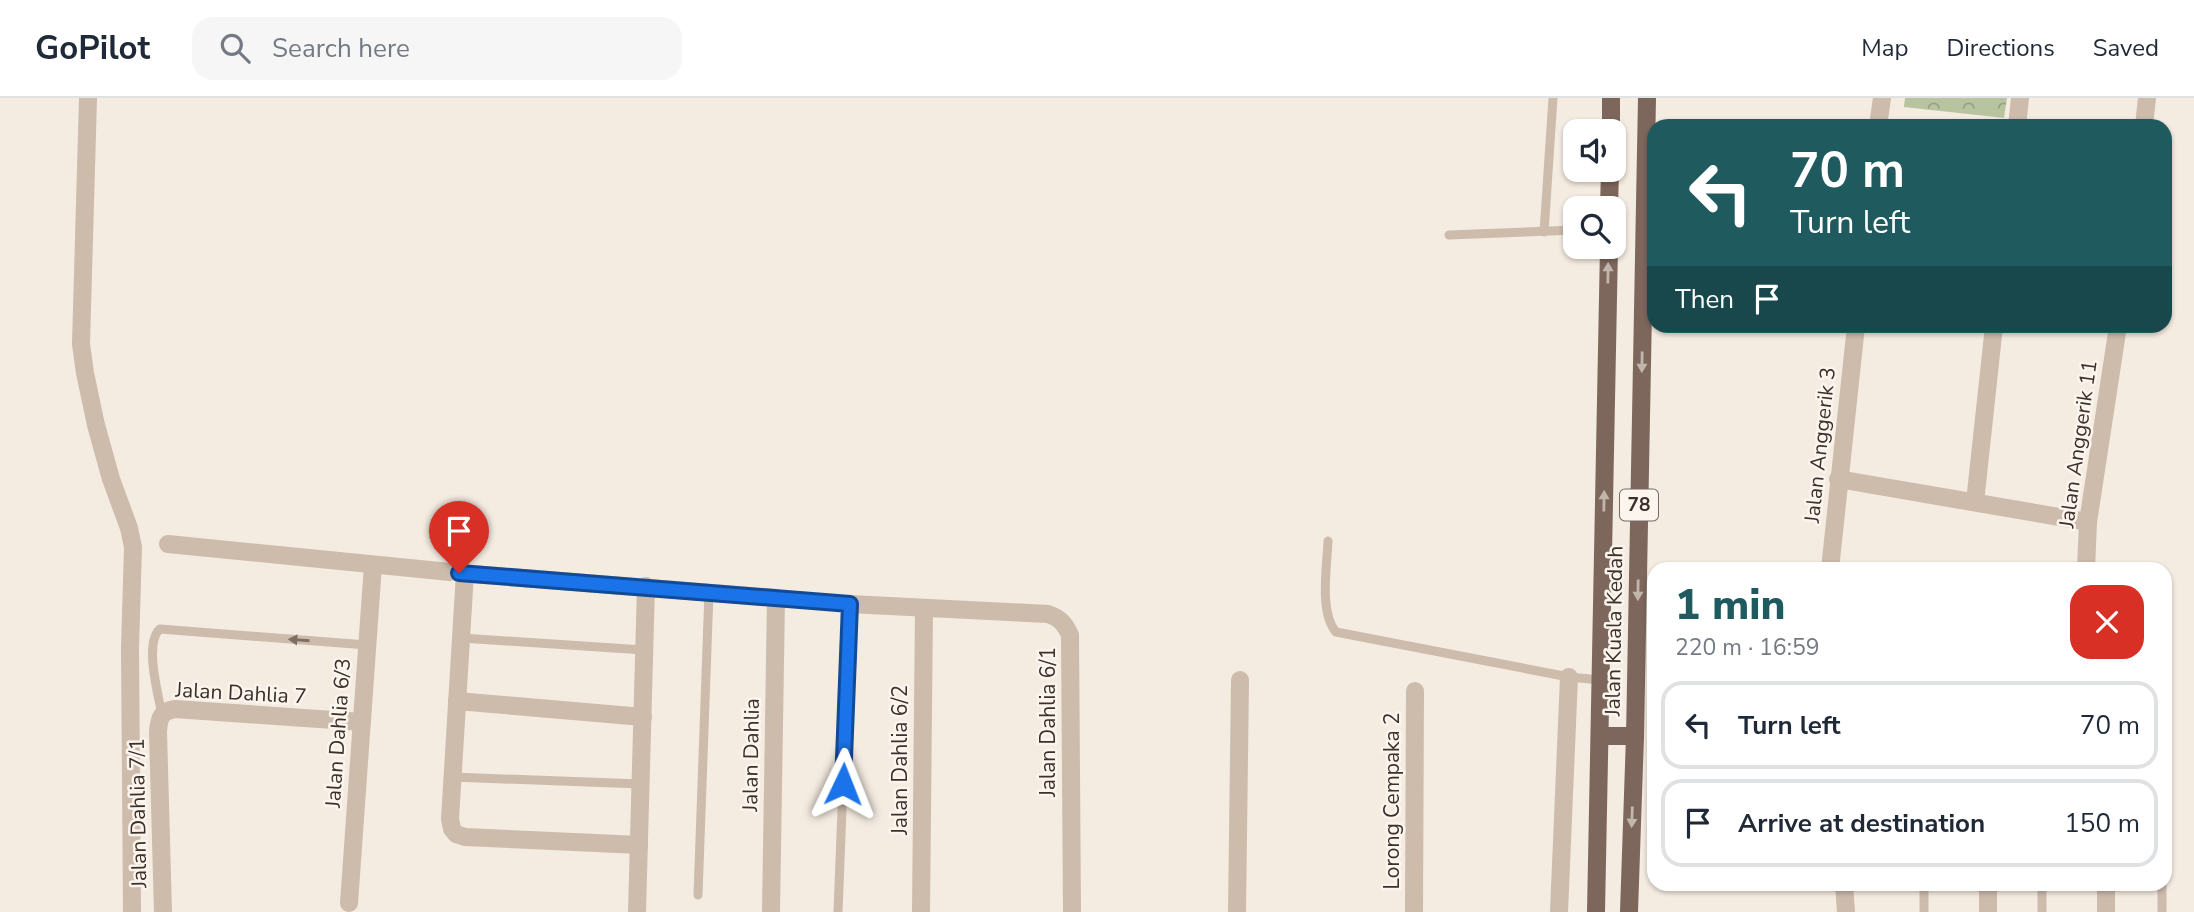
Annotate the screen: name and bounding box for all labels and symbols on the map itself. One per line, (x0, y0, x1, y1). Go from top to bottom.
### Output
one-way arrow (1602, 262, 1614, 284)
one-way arrow (1636, 351, 1648, 373)
street label: Jalan Anggerik 11 (2052, 358, 2104, 531)
street label: Jalan Anggerik 3 (1798, 366, 1842, 525)
one-way arrow (1599, 490, 1610, 512)
road number: 78 (1620, 490, 1658, 520)
pin (429, 501, 489, 573)
street label: Jalan Kuala Kedah (1598, 545, 1629, 718)
one-way arrow (1632, 579, 1644, 601)
one-way arrow (288, 634, 310, 645)
street label: Jalan Dahlia 6/1 (1034, 647, 1062, 798)
street label: Jalan Dahlia 6/3 (319, 657, 357, 810)
street label: Jalan Dahlia 7 (174, 676, 307, 710)
street label: Jalan Dahlia 6/2 (886, 685, 914, 836)
street label: Jalan Dahlia (736, 698, 766, 813)
street label: Lorong Cempaka 2 (1378, 712, 1406, 890)
street label: Jalan Dahlia 7/1 (123, 738, 153, 889)
position arrow (806, 747, 880, 821)
one-way arrow (1627, 806, 1638, 828)

